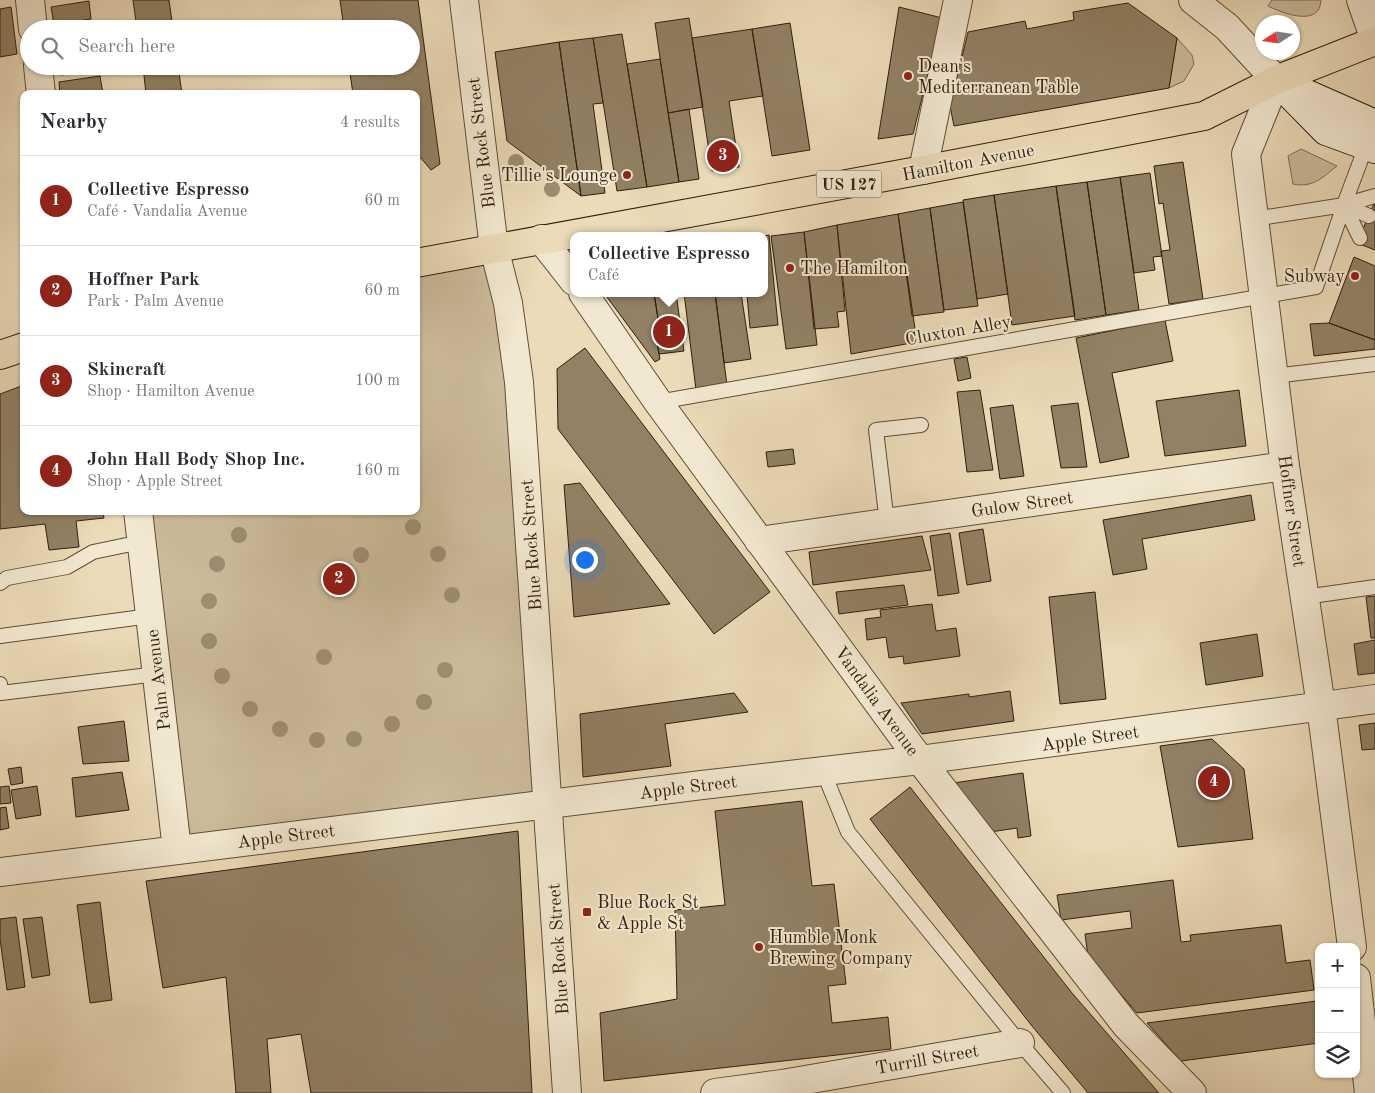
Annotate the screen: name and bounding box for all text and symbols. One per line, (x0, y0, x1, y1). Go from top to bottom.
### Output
north arrow (1255, 15, 1300, 60)
search box (20, 20, 420, 75)
icon: search (38, 34, 66, 62)
text: Search here (78, 38, 175, 57)
place label: Dean's Mediterranean Table (918, 58, 1079, 97)
marker: Dean's Mediterranean Table (902, 70, 914, 82)
street label: Blue Rock Street (465, 76, 499, 209)
text: Nearby (40, 112, 108, 133)
text: 4 results (340, 115, 400, 131)
pin: 3 (707, 137, 739, 175)
street label: Hamilton Avenue (901, 141, 1036, 185)
place label: Tillie's Lounge (501, 167, 617, 185)
marker: Tillie's Lounge (621, 169, 633, 181)
road number: US 127 (816, 170, 882, 198)
text: Collective Espresso (87, 181, 249, 200)
text: 1 (51, 193, 61, 209)
text: 60 m (364, 193, 400, 209)
text: Café · Vandalia Avenue (87, 204, 247, 220)
popup (570, 232, 768, 297)
text: Collective Espresso (588, 245, 750, 264)
place label: The Hamilton (800, 260, 908, 278)
marker: The Hamilton (784, 262, 796, 274)
text: Café (588, 268, 619, 284)
place label: Subway (1284, 268, 1345, 286)
marker: Subway (1349, 270, 1361, 282)
text: Hoffner Park (87, 271, 200, 290)
text: 2 (51, 283, 61, 299)
text: 60 m (364, 283, 400, 299)
text: Park · Palm Avenue (87, 294, 224, 310)
pin: 1 (653, 313, 685, 351)
street label: Cluxton Alley (904, 313, 1013, 349)
text: Skincraft (87, 361, 166, 380)
text: 3 (51, 373, 61, 389)
text: 100 m (355, 373, 400, 389)
text: Shop · Hamilton Avenue (87, 384, 255, 400)
text: John Hall Body Shop Inc. (87, 451, 305, 470)
street label: Hoffner Street (1274, 454, 1308, 568)
text: 4 (51, 463, 61, 479)
text: 160 m (355, 463, 400, 479)
text: Shop · Apple Street (87, 474, 223, 490)
street label: Blue Rock Street (518, 478, 546, 611)
street label: Gulow Street (970, 489, 1074, 521)
your location (572, 547, 598, 573)
pin: 2 (323, 560, 355, 598)
street label: Palm Avenue (144, 628, 174, 731)
street label: Vandalia Avenue (831, 644, 922, 760)
street label: Apple Street (1040, 723, 1140, 755)
pin: 4 (1198, 763, 1230, 801)
street label: Apple Street (638, 773, 738, 803)
street label: Apple Street (236, 822, 336, 852)
street label: Blue Rock Street (545, 882, 573, 1015)
place label: Blue Rock St & Apple St (597, 894, 699, 933)
marker: Blue Rock St & Apple St (581, 906, 593, 918)
place label: Humble Monk Brewing Company (769, 929, 914, 968)
marker: Humble Monk Brewing Company (753, 941, 765, 953)
map controls (1315, 943, 1360, 1078)
button: + (1315, 943, 1360, 988)
button: − (1315, 988, 1360, 1033)
button: layers (1315, 1033, 1360, 1078)
street label: Turrill Street (874, 1042, 980, 1078)

